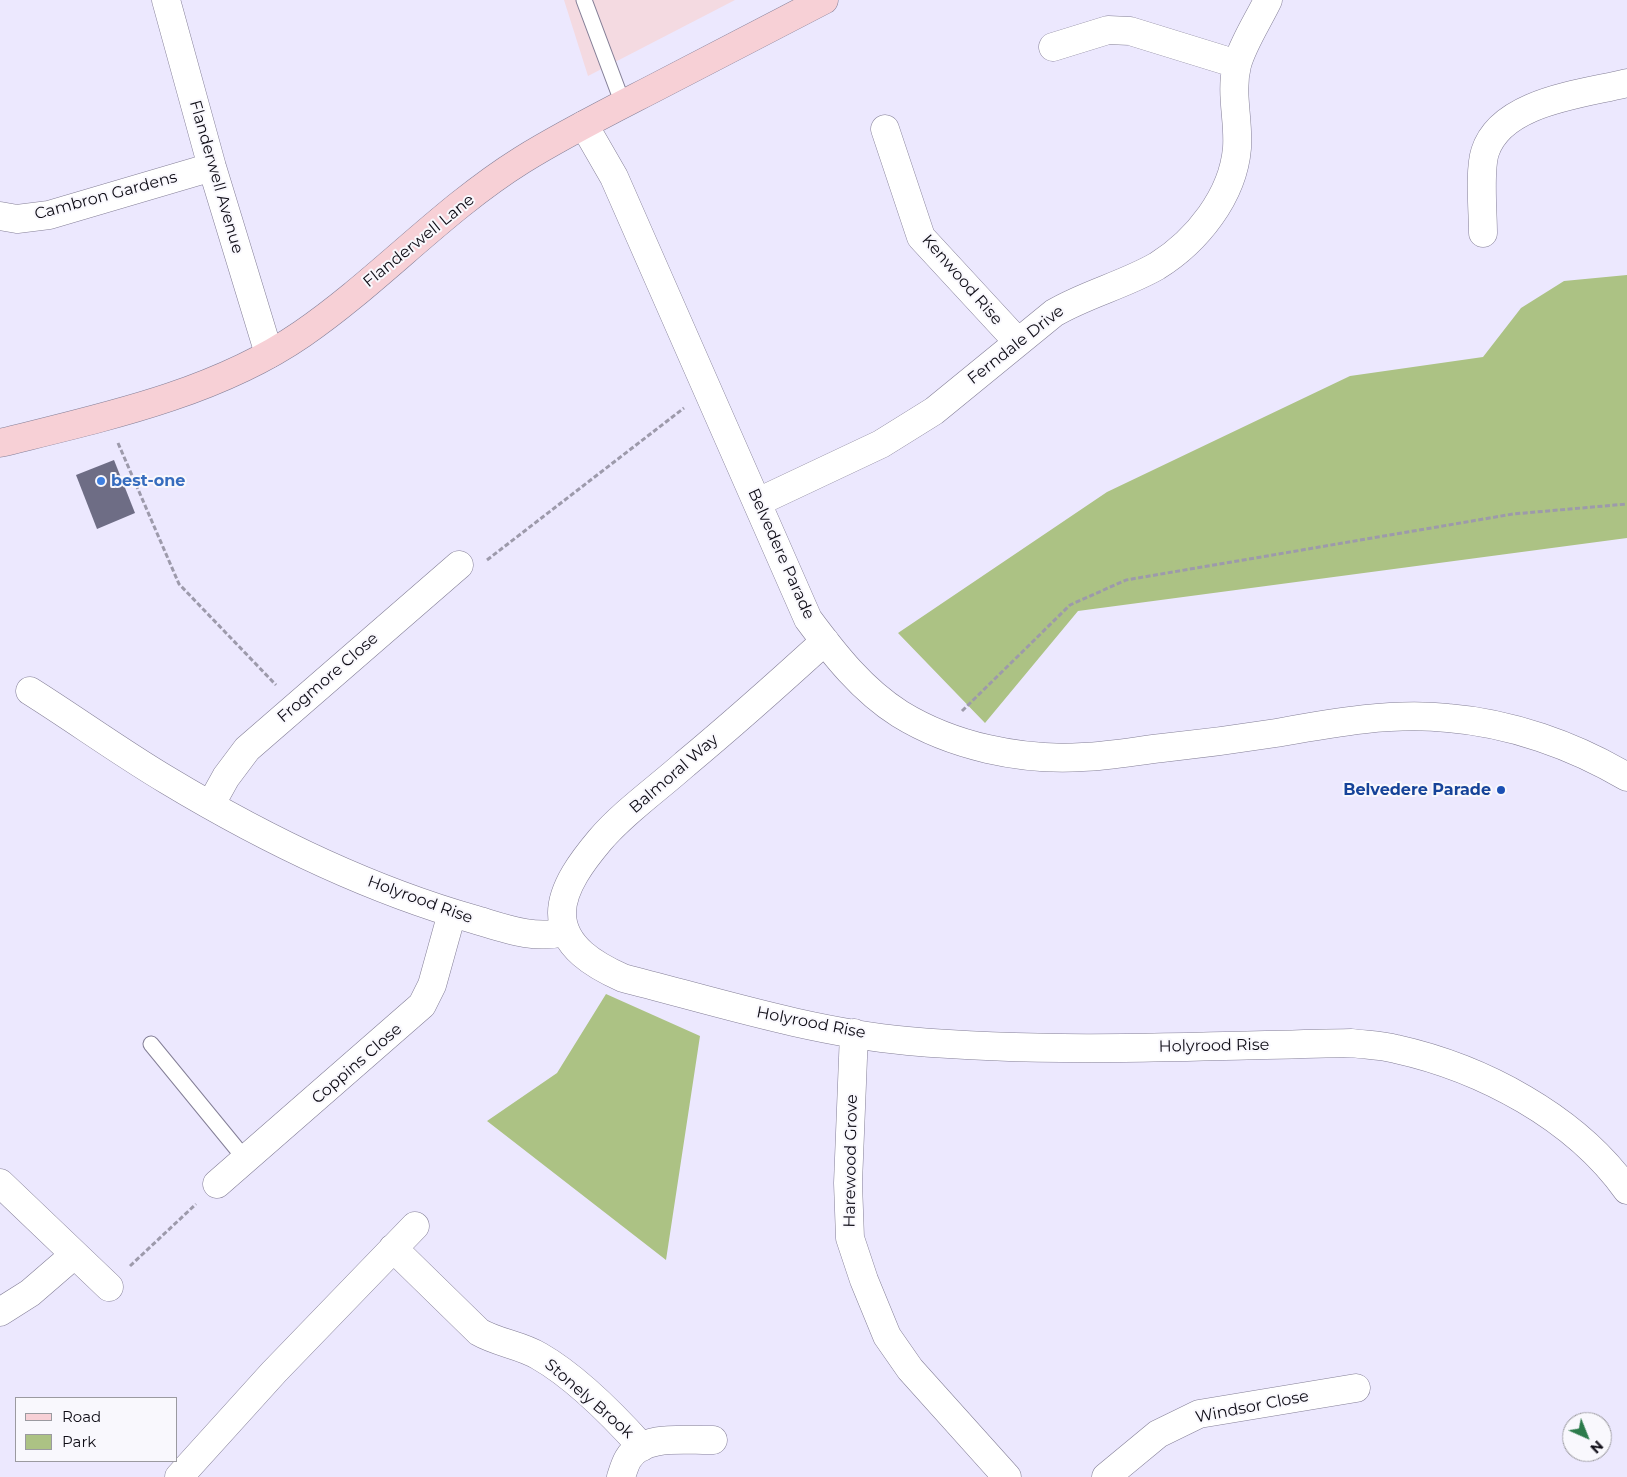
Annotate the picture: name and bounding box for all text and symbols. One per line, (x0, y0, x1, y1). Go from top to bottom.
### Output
street label: Flanderwell Avenue (185, 98, 247, 256)
street label: Cambron Gardens (33, 168, 179, 224)
street label: Flanderwell Lane (360, 190, 478, 292)
street label: Kenwood Rise (917, 231, 1007, 329)
street label: Ferndale Drive (964, 301, 1068, 389)
place label: best-one (111, 471, 185, 491)
marker: best-one (95, 475, 107, 487)
street label: Belvedere Parade (744, 486, 818, 622)
street label: Frogmore Close (274, 629, 382, 727)
street label: Balmoral Way (626, 730, 722, 818)
place label: Belvedere Parade (1343, 780, 1491, 800)
marker: Belvedere Parade (1495, 784, 1507, 796)
street label: Holyrood Rise (365, 872, 475, 928)
street label: Holyrood Rise (755, 1003, 867, 1043)
street label: Coppins Close (308, 1020, 406, 1108)
street label: Holyrood Rise (1159, 1035, 1269, 1057)
street label: Harewood Grove (840, 1094, 862, 1228)
street label: Stonely Brook (541, 1355, 637, 1443)
street label: Windsor Close (1194, 1387, 1310, 1427)
legend (15, 1397, 178, 1462)
text: Road (62, 1407, 101, 1426)
north arrow (1562, 1412, 1612, 1462)
text: Park (62, 1432, 96, 1451)
text: N (1586, 1437, 1607, 1457)

